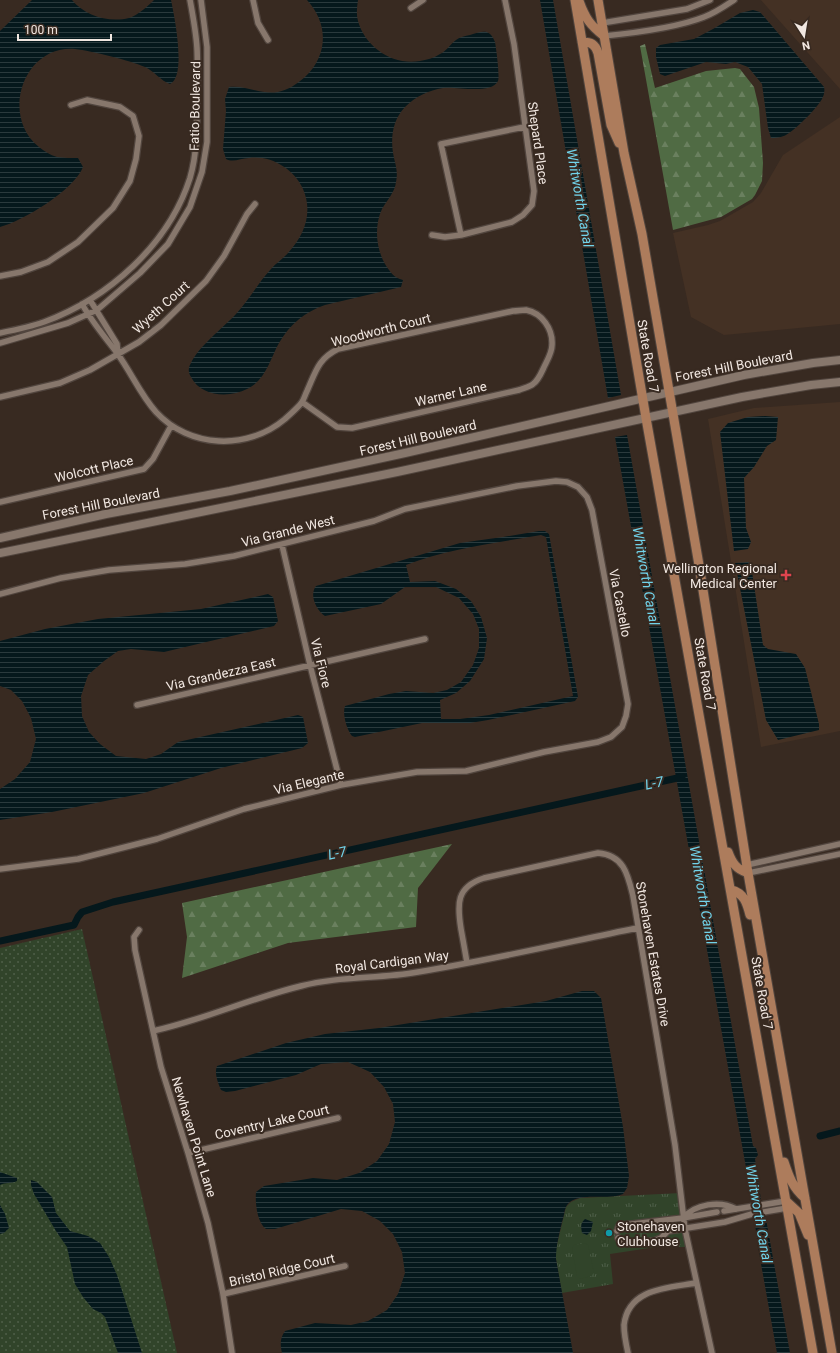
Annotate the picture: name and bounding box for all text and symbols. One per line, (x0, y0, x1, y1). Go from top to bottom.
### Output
scale bar (18, 16, 111, 42)
north arrow (784, 16, 824, 56)
text: 100 m (24, 23, 58, 37)
text: N (801, 38, 811, 53)
street label: Fatio Boulevard (187, 61, 203, 151)
street label: Shepard Place (525, 101, 551, 185)
water label: Whitworth Canal (563, 147, 597, 249)
street label: Wyeth Court (130, 278, 192, 336)
street label: Woodworth Court (330, 310, 432, 350)
street label: State Road 7 (634, 318, 662, 394)
street label: Forest Hill Boulevard (674, 347, 794, 385)
street label: Warner Lane (414, 378, 488, 409)
street label: Forest Hill Boulevard (358, 417, 478, 459)
street label: Wolcott Place (53, 453, 135, 485)
street label: Forest Hill Boulevard (41, 485, 161, 523)
street label: Via Grande West (240, 512, 336, 550)
water label: Whitworth Canal (629, 525, 663, 627)
place label: Wellington Regional Medical Center (663, 561, 778, 591)
street label: Via Castello (606, 568, 634, 638)
marker: Wellington Regional Medical Center (780, 569, 792, 581)
street label: State Road 7 (691, 636, 719, 712)
street label: Via Fiore (308, 637, 334, 689)
street label: Via Grandezza East (165, 654, 277, 694)
street label: Via Elegante (272, 767, 346, 797)
water label: L-7 (643, 773, 665, 793)
water label: L-7 (326, 843, 348, 863)
water label: Whitworth Canal (686, 844, 720, 946)
street label: Stonehaven Estates Drive (633, 880, 673, 1028)
street label: Royal Cardigan Way (334, 948, 450, 976)
street label: State Road 7 (748, 955, 776, 1031)
street label: Newhaven Point Lane (169, 1075, 219, 1199)
street label: Coventry Lake Court (213, 1102, 331, 1142)
water label: Whitworth Canal (742, 1163, 776, 1265)
place label: Stonehaven Clubhouse (617, 1219, 685, 1249)
marker: Stonehaven Clubhouse (604, 1228, 614, 1238)
street label: Bristol Ridge Court (228, 1251, 336, 1289)

